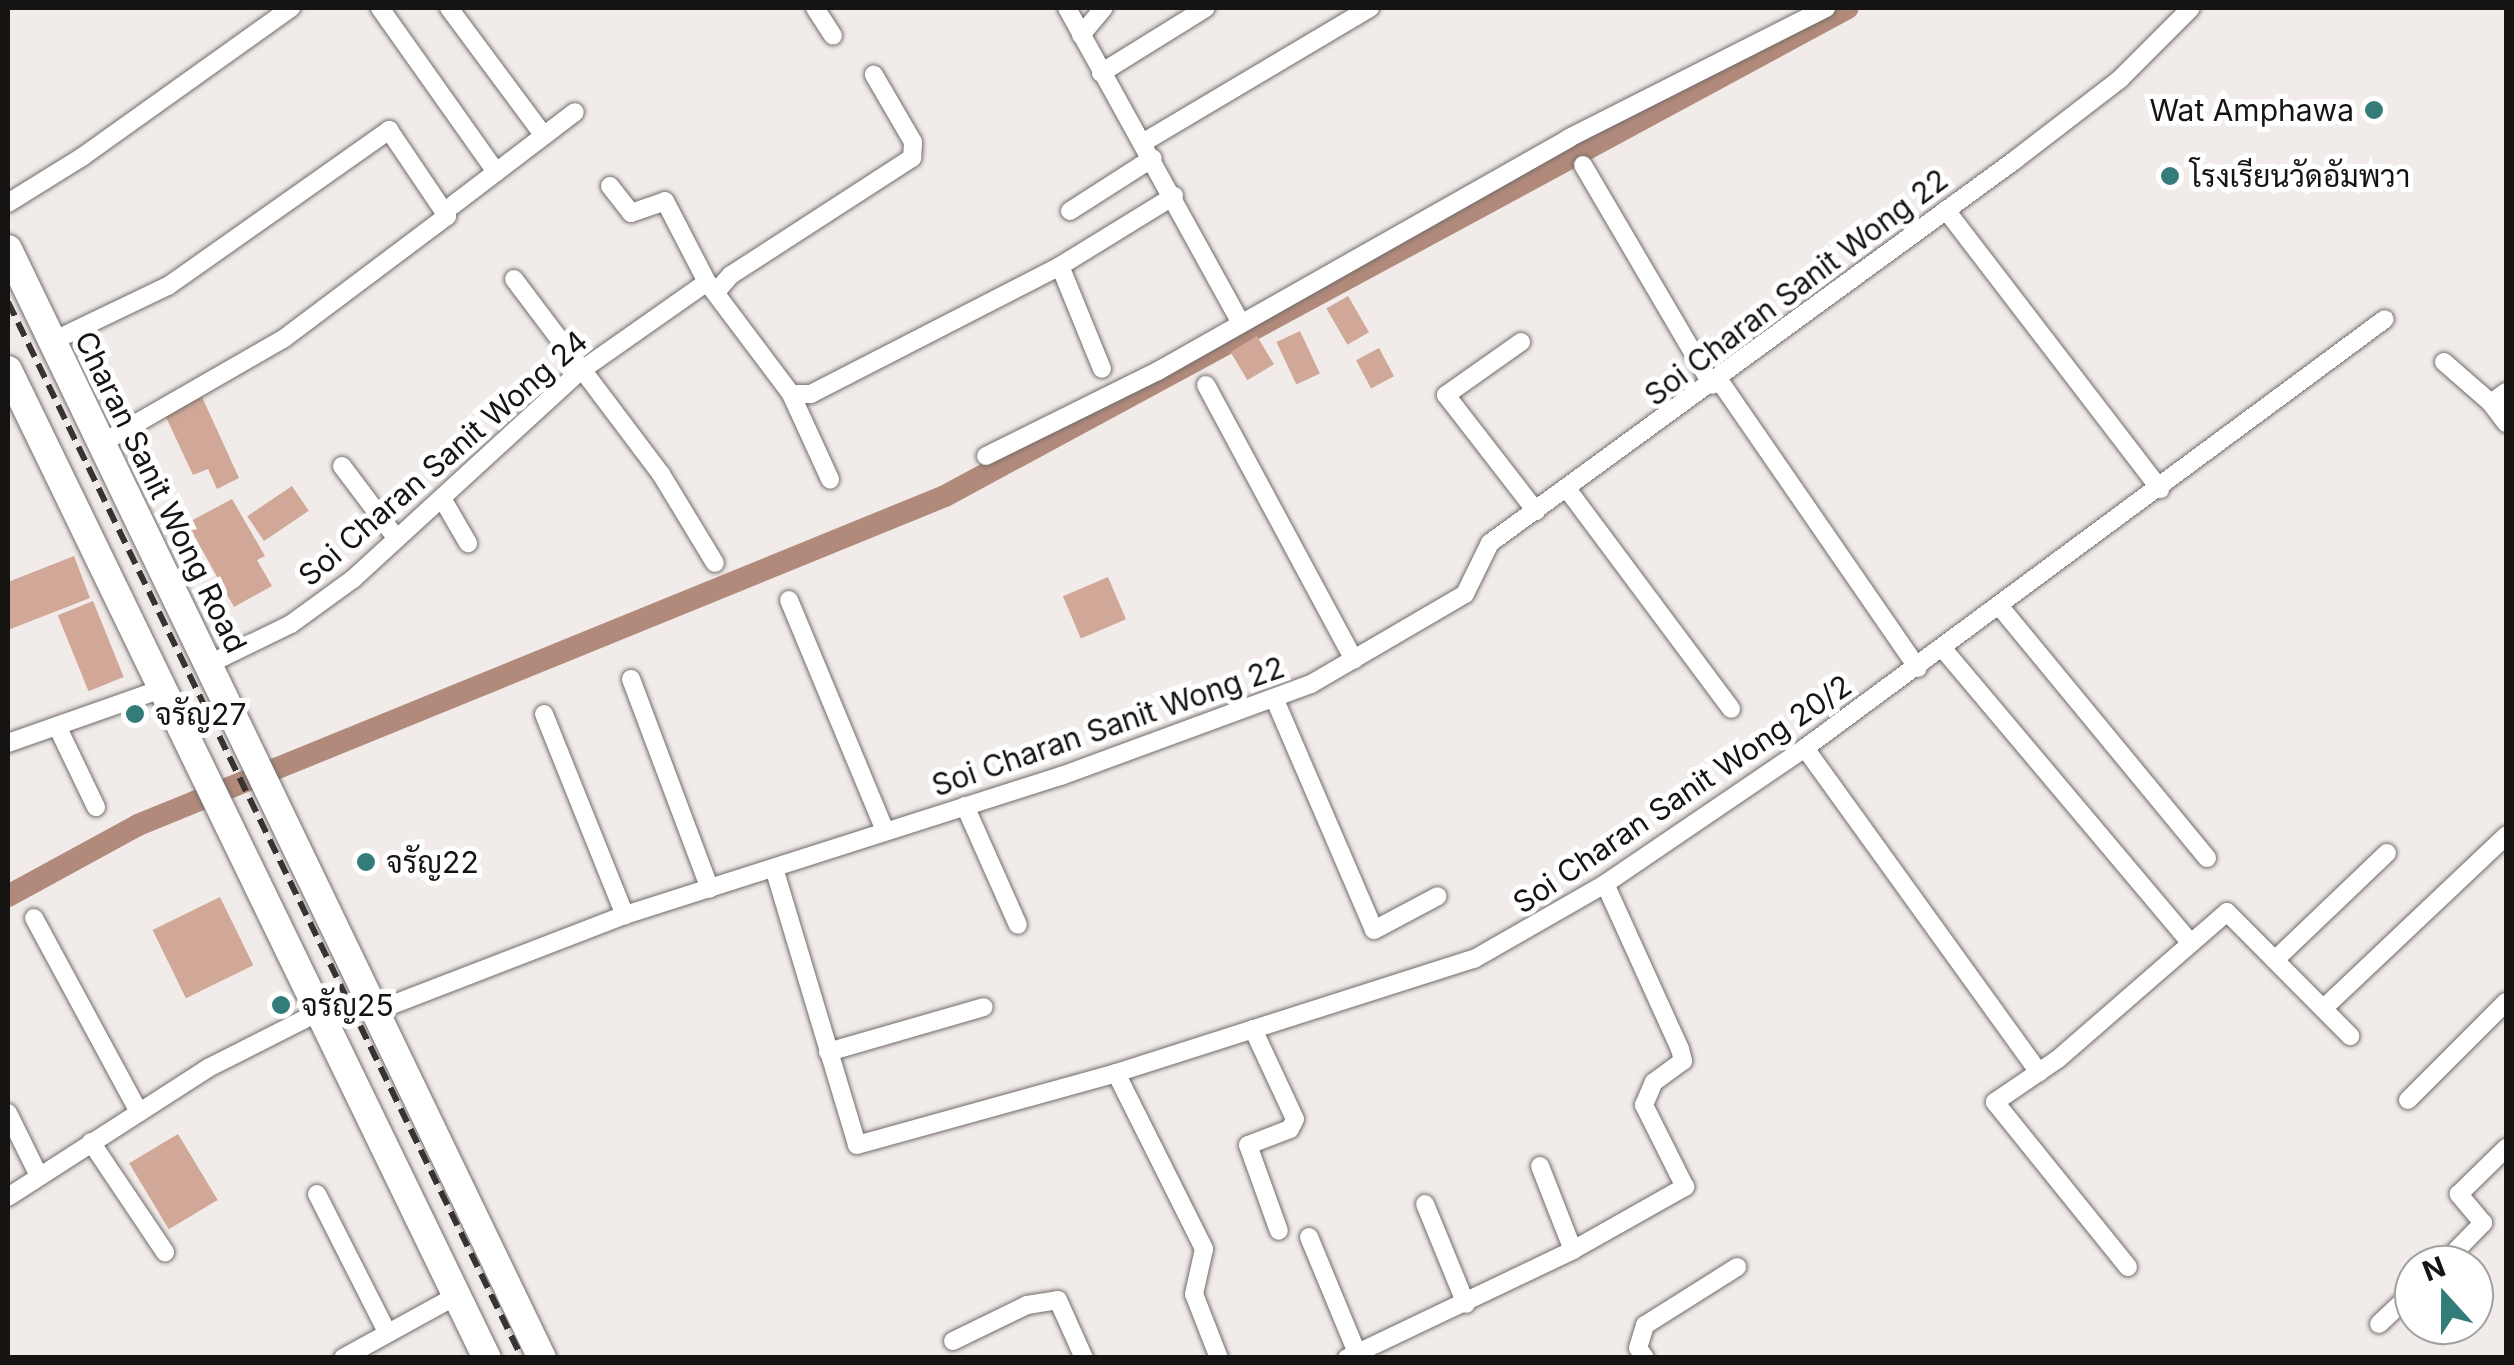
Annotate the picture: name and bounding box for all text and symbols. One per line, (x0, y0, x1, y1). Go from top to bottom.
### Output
place label: Wat Amphawa (2150, 92, 2354, 128)
marker: Wat Amphawa (2363, 99, 2385, 121)
place label: โรงเรียนวัดอัมพวา (2190, 158, 2410, 194)
street label: Soi Charan Sanit Wong 22 (1637, 161, 1955, 413)
marker: โรงเรียนวัดอัมพวา (2159, 165, 2181, 187)
street label: Soi Charan Sanit Wong 24 (291, 323, 595, 593)
street label: Charan Sanit Wong Road (67, 325, 255, 659)
street label: Soi Charan Sanit Wong 22 (927, 649, 1289, 803)
street label: Soi Charan Sanit Wong 20/2 (1506, 667, 1858, 921)
place label: จรัญ27 (155, 696, 246, 732)
marker: จรัญ27 (124, 703, 146, 725)
place label: จรัญ22 (386, 844, 479, 880)
marker: จรัญ22 (355, 851, 377, 873)
place label: จรัญ25 (301, 987, 394, 1023)
marker: จรัญ25 (270, 994, 292, 1016)
north arrow (2394, 1245, 2494, 1345)
text: N (2418, 1249, 2450, 1289)

